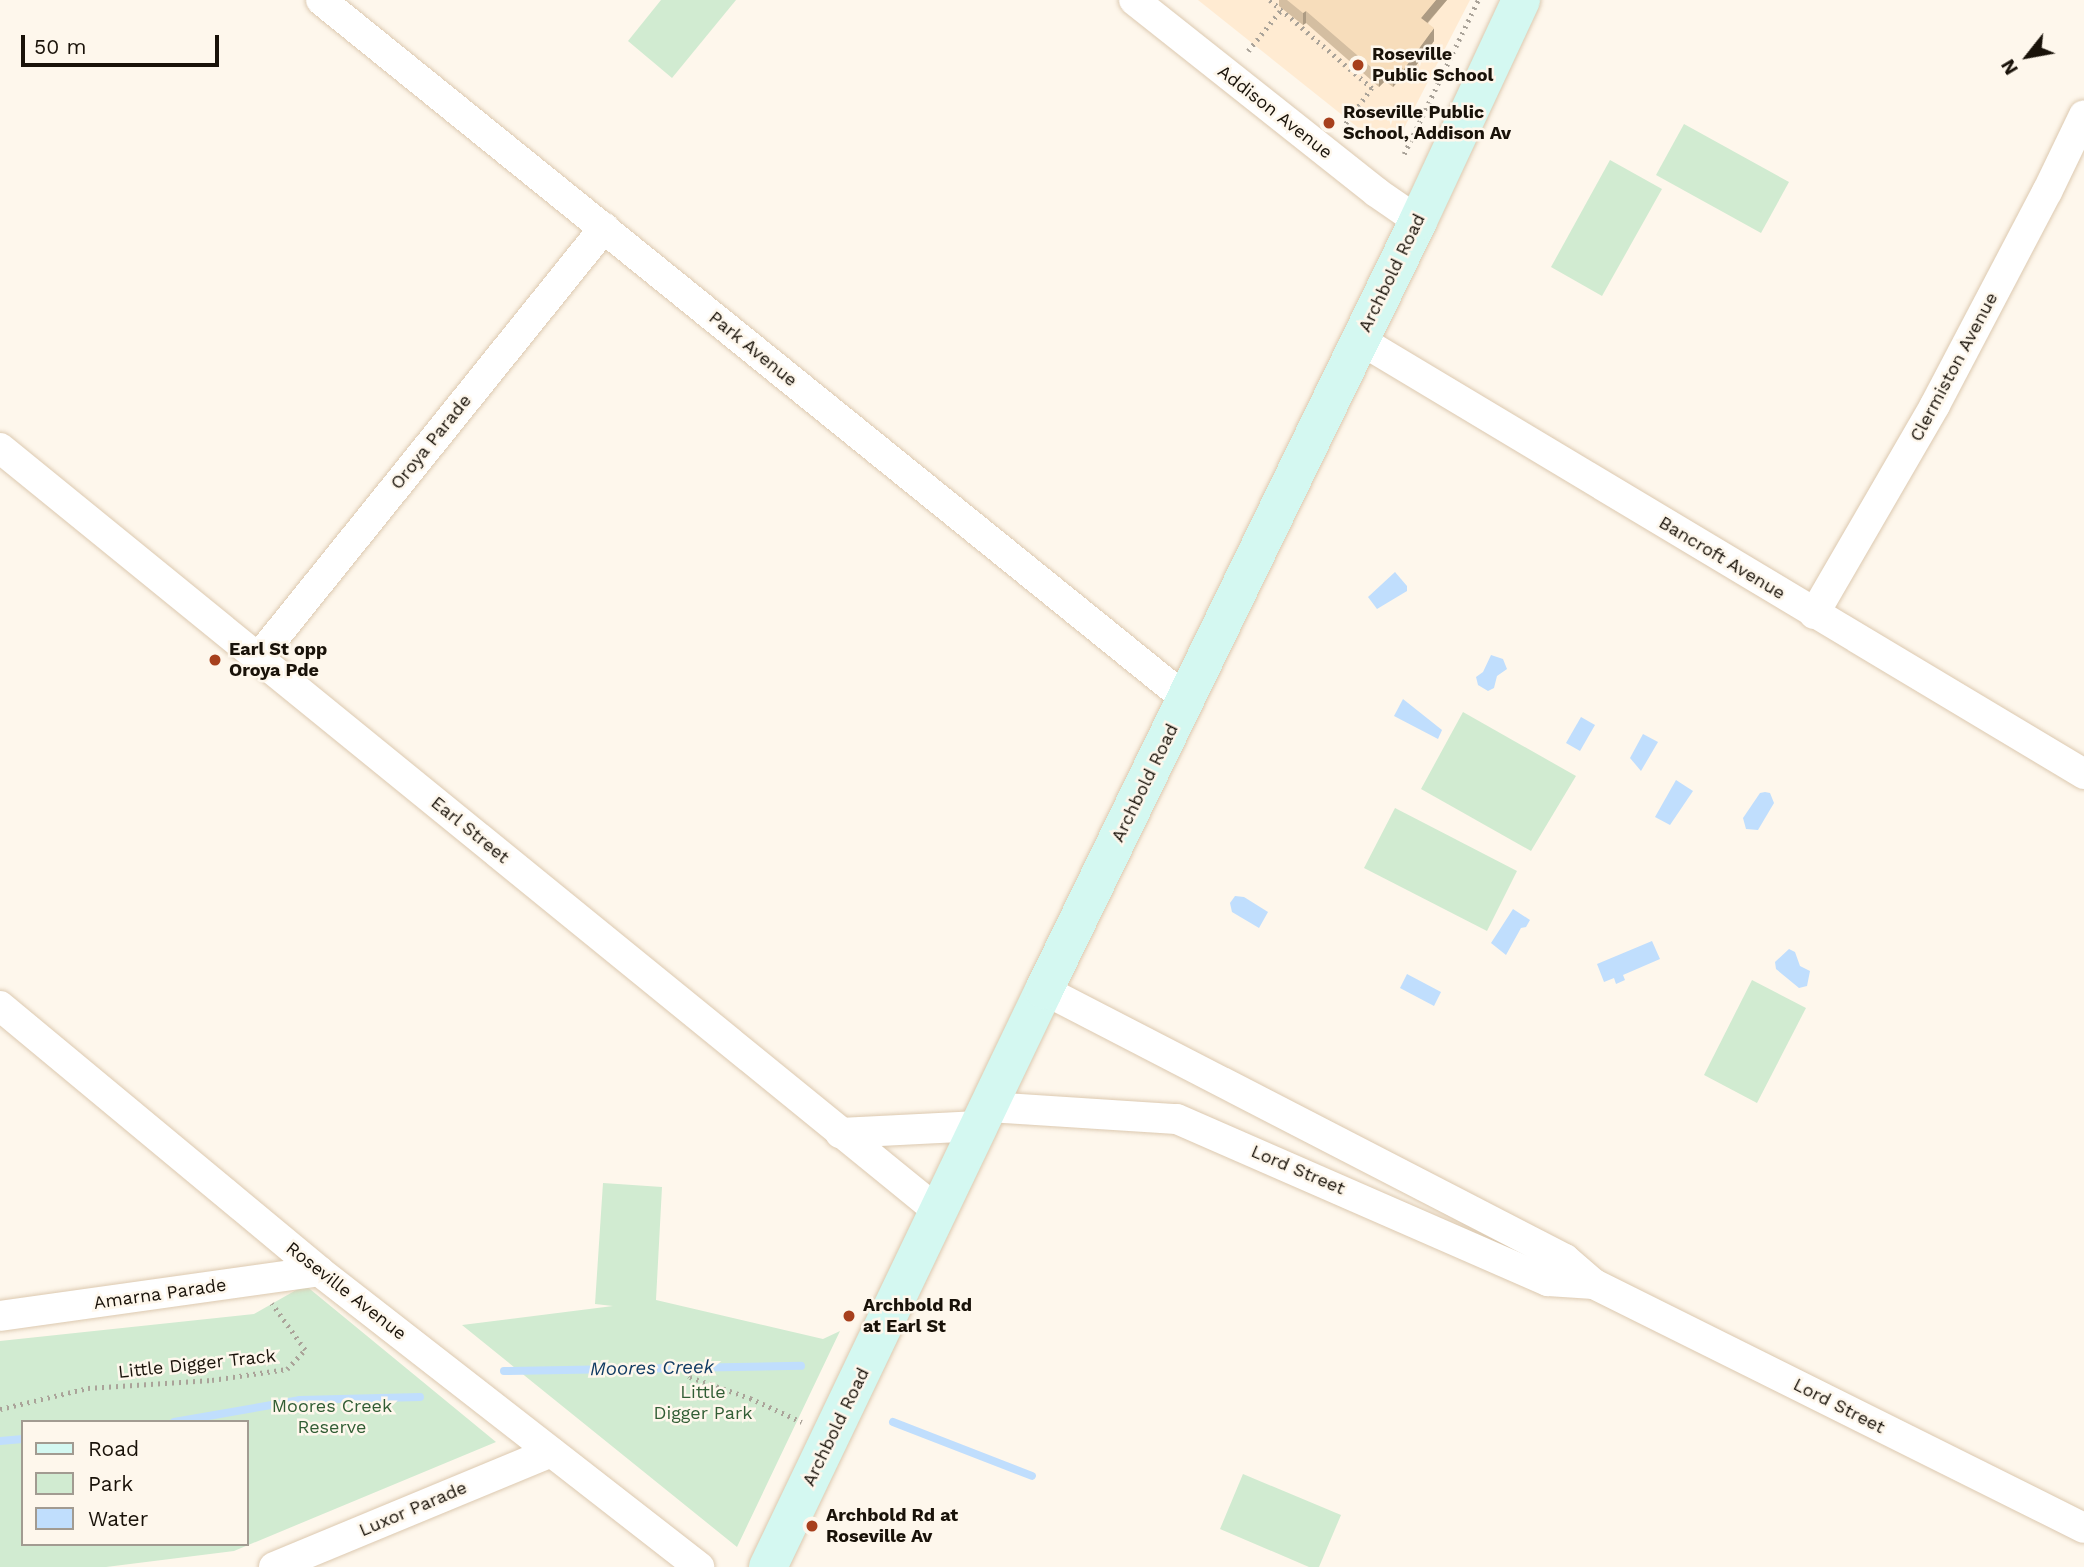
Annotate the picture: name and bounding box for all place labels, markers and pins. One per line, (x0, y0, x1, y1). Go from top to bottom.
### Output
place label: Roseville Public School (1372, 44, 1493, 86)
marker: Roseville Public School (1350, 57, 1366, 73)
place label: Roseville Public School, Addison Av (1343, 102, 1512, 144)
marker: Roseville Public School, Addison Av (1321, 115, 1337, 131)
place label: Earl St opp Oroya Pde (229, 639, 328, 682)
marker: Earl St opp Oroya Pde (207, 652, 223, 668)
place label: Archbold Rd at Earl St (863, 1295, 972, 1338)
marker: Archbold Rd at Earl St (841, 1308, 857, 1324)
place label: Archbold Rd at Roseville Av (826, 1505, 958, 1548)
marker: Archbold Rd at Roseville Av (804, 1518, 820, 1534)

